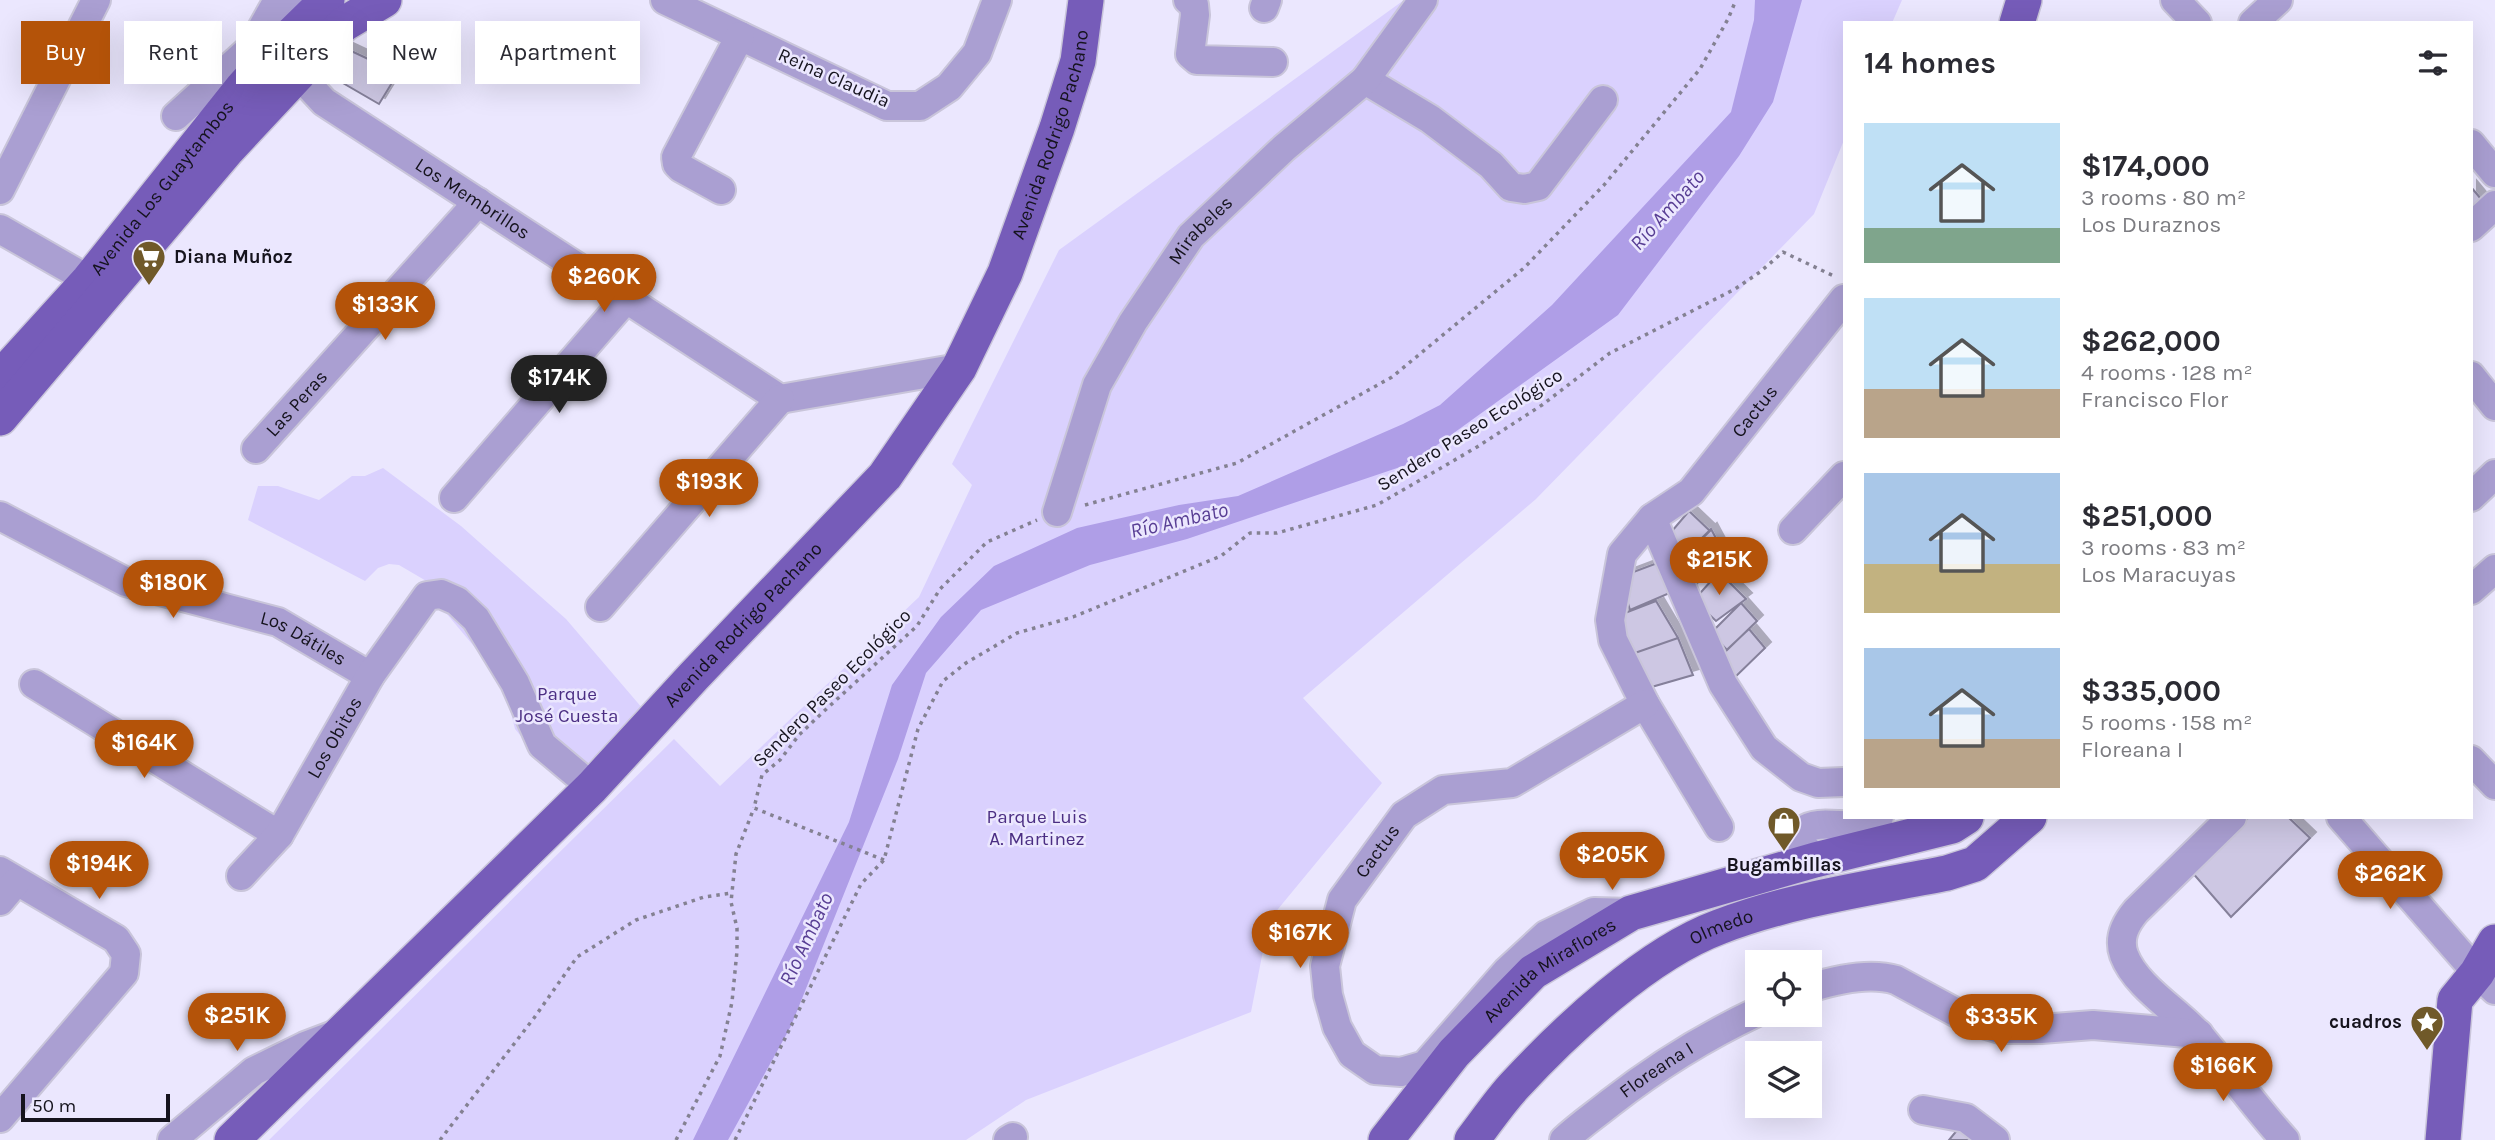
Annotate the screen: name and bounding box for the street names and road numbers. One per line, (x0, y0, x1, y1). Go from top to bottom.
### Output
street label: Avenida Rodrigo Pachano (1007, 28, 1093, 242)
street label: Reina Claudia (775, 44, 893, 112)
street label: Avenida Los Guaytambos (86, 96, 239, 280)
street label: Los Membrillos (411, 153, 534, 244)
street label: Mirabeles (1164, 191, 1237, 269)
street label: Sendero Paseo Ecológico (1373, 364, 1567, 496)
street label: Las Peras (261, 366, 332, 441)
street label: Cactus (1727, 381, 1782, 442)
street label: Avenida Rodrigo Pachano (660, 538, 827, 712)
street label: Sendero Paseo Ecológico (748, 604, 916, 772)
street label: Los Dátiles (258, 607, 350, 670)
street label: Los Obitos (303, 693, 367, 782)
street label: Cactus (1351, 820, 1404, 882)
street label: Olmedo (1686, 905, 1756, 950)
street label: Avenida Miraflores (1479, 914, 1620, 1027)
street label: Floreana I (1615, 1037, 1697, 1103)

